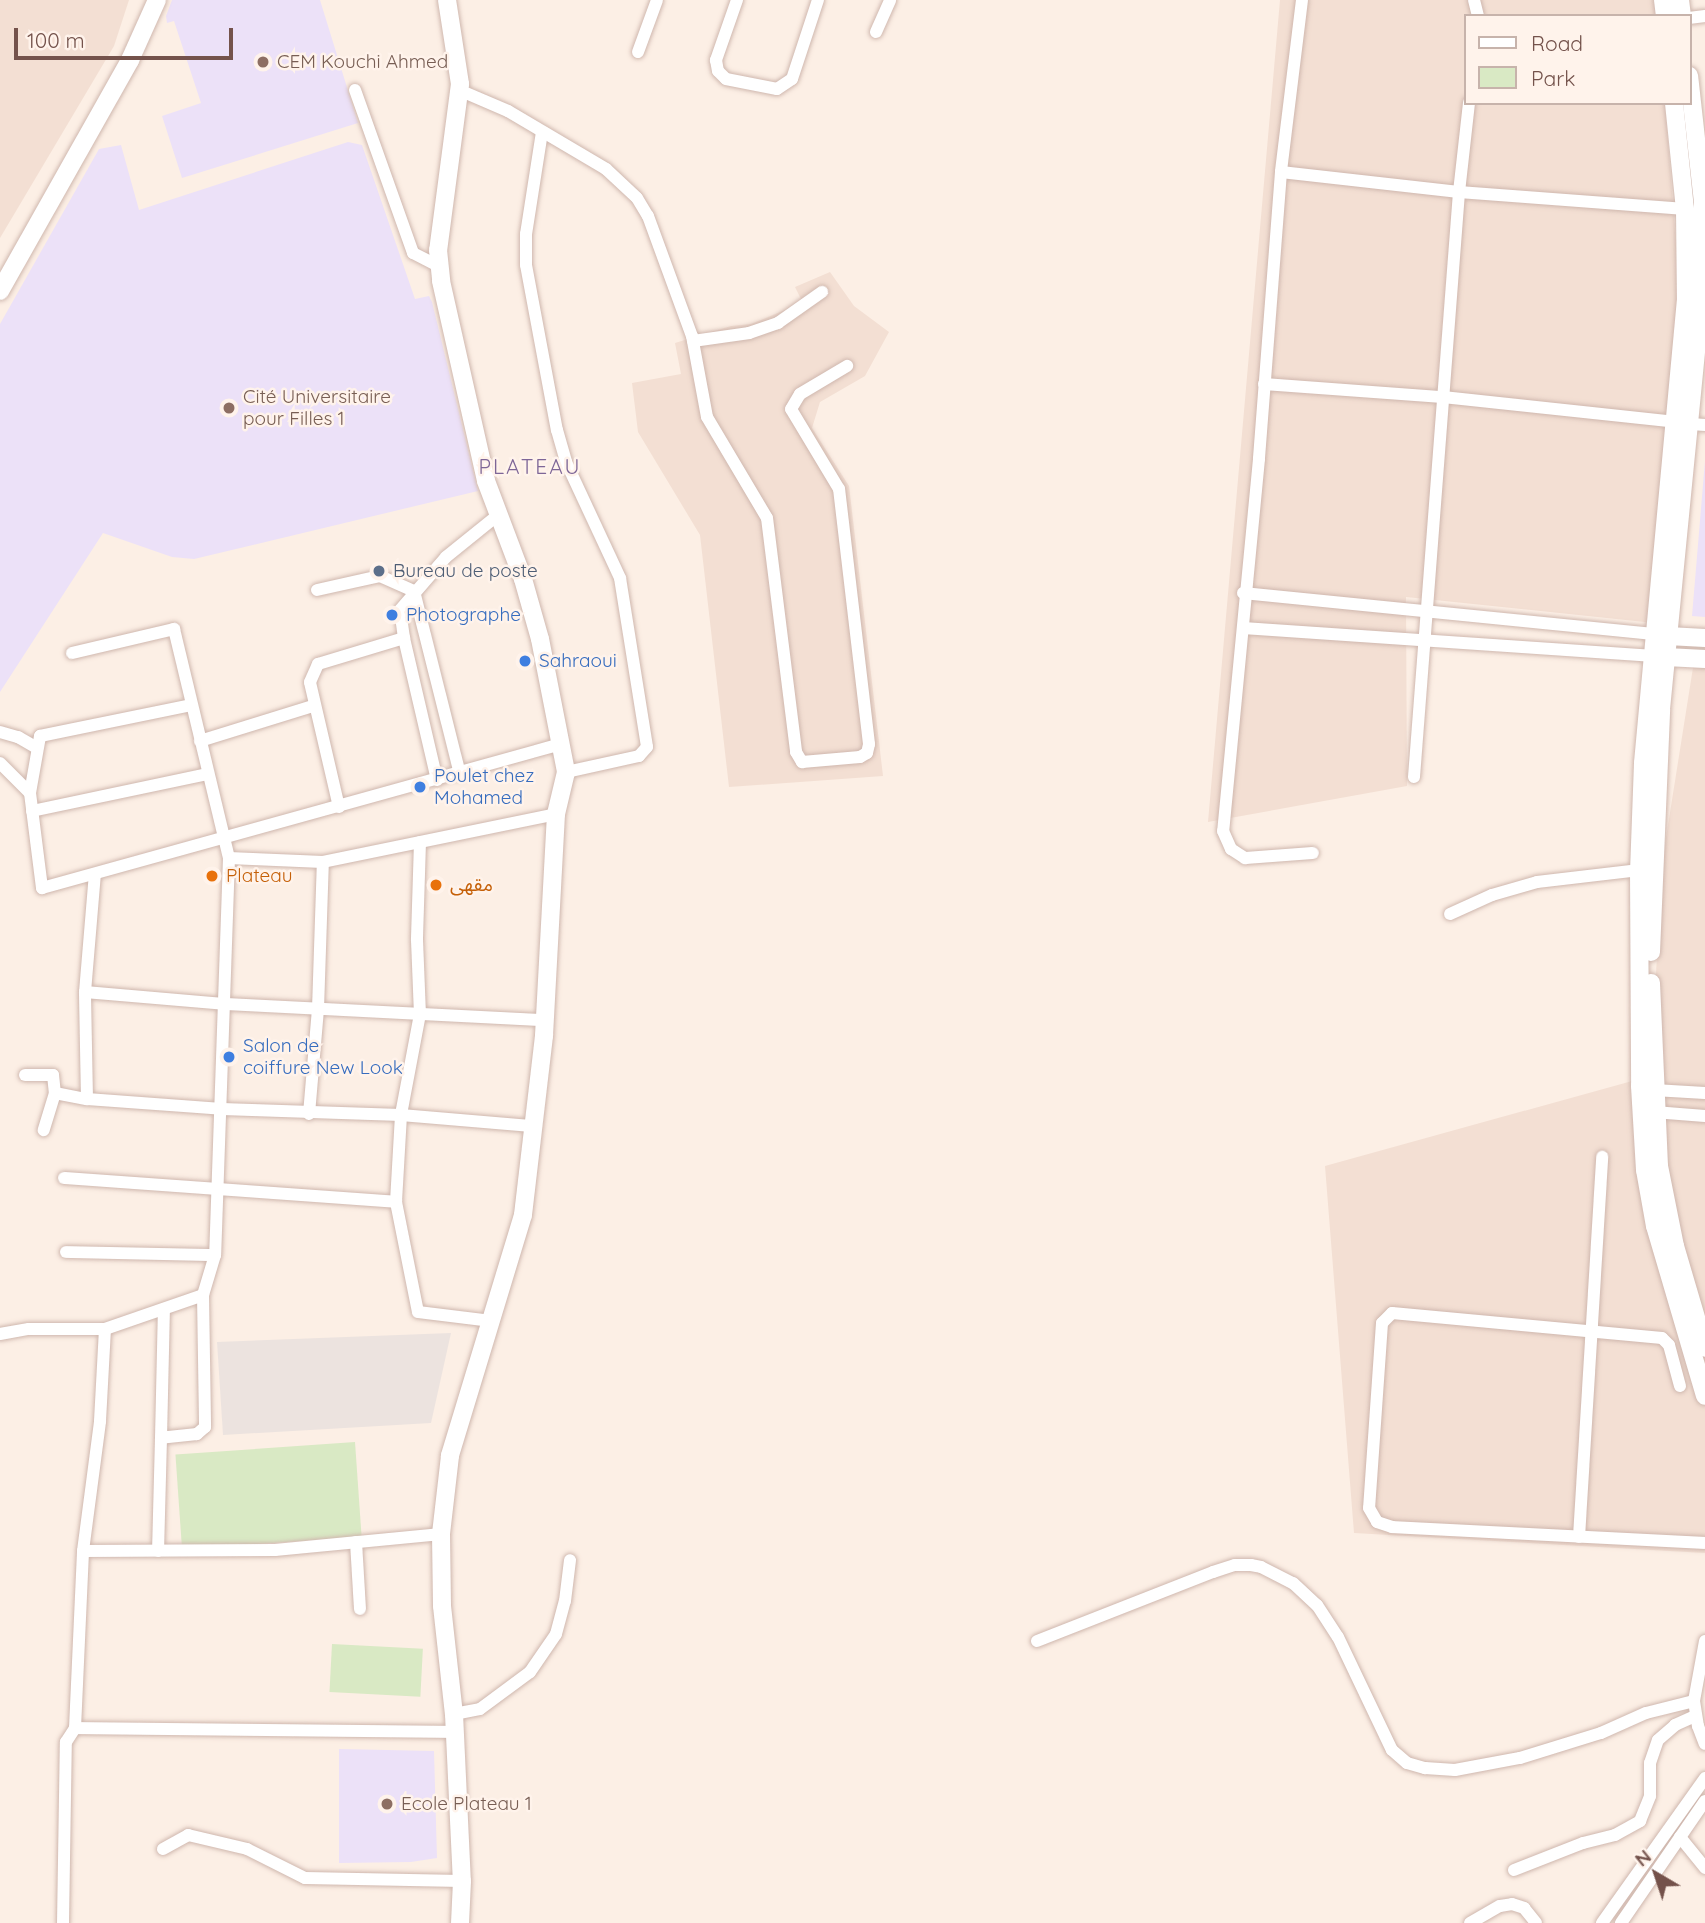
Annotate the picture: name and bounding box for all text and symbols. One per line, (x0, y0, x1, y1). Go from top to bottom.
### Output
scale bar (18, 14, 236, 58)
legend (1464, 14, 1691, 105)
text: 100 m (27, 27, 85, 53)
text: Road (1531, 30, 1583, 56)
place label: CEM Kouchi Ahmed (277, 51, 448, 73)
marker: CEM Kouchi Ahmed (255, 54, 271, 70)
text: Park (1531, 65, 1575, 91)
place label: Cité Universitaire pour Filles 1 (243, 386, 391, 430)
marker: Cité Universitaire pour Filles 1 (221, 400, 237, 416)
district label: PLATEAU (479, 453, 581, 479)
place label: Bureau de poste (393, 560, 538, 582)
marker: Bureau de poste (371, 563, 387, 579)
place label: Photographe (406, 604, 521, 626)
marker: Photographe (384, 607, 400, 623)
place label: Sahraoui (539, 650, 617, 672)
marker: Sahraoui (517, 653, 533, 669)
place label: Poulet chez Mohamed (434, 765, 534, 809)
marker: Poulet chez Mohamed (412, 779, 428, 795)
place label: Plateau (226, 865, 292, 887)
marker: Plateau (204, 868, 220, 884)
place label: مقهى (450, 874, 493, 896)
marker: مقهى (428, 877, 444, 893)
place label: Salon de coiffure New Look (243, 1035, 403, 1079)
marker: Salon de coiffure New Look (221, 1049, 237, 1065)
place label: Ecole Plateau 1 (401, 1793, 532, 1815)
marker: Ecole Plateau 1 (379, 1796, 395, 1812)
north arrow (1621, 1839, 1691, 1909)
text: N (1630, 1844, 1656, 1871)

